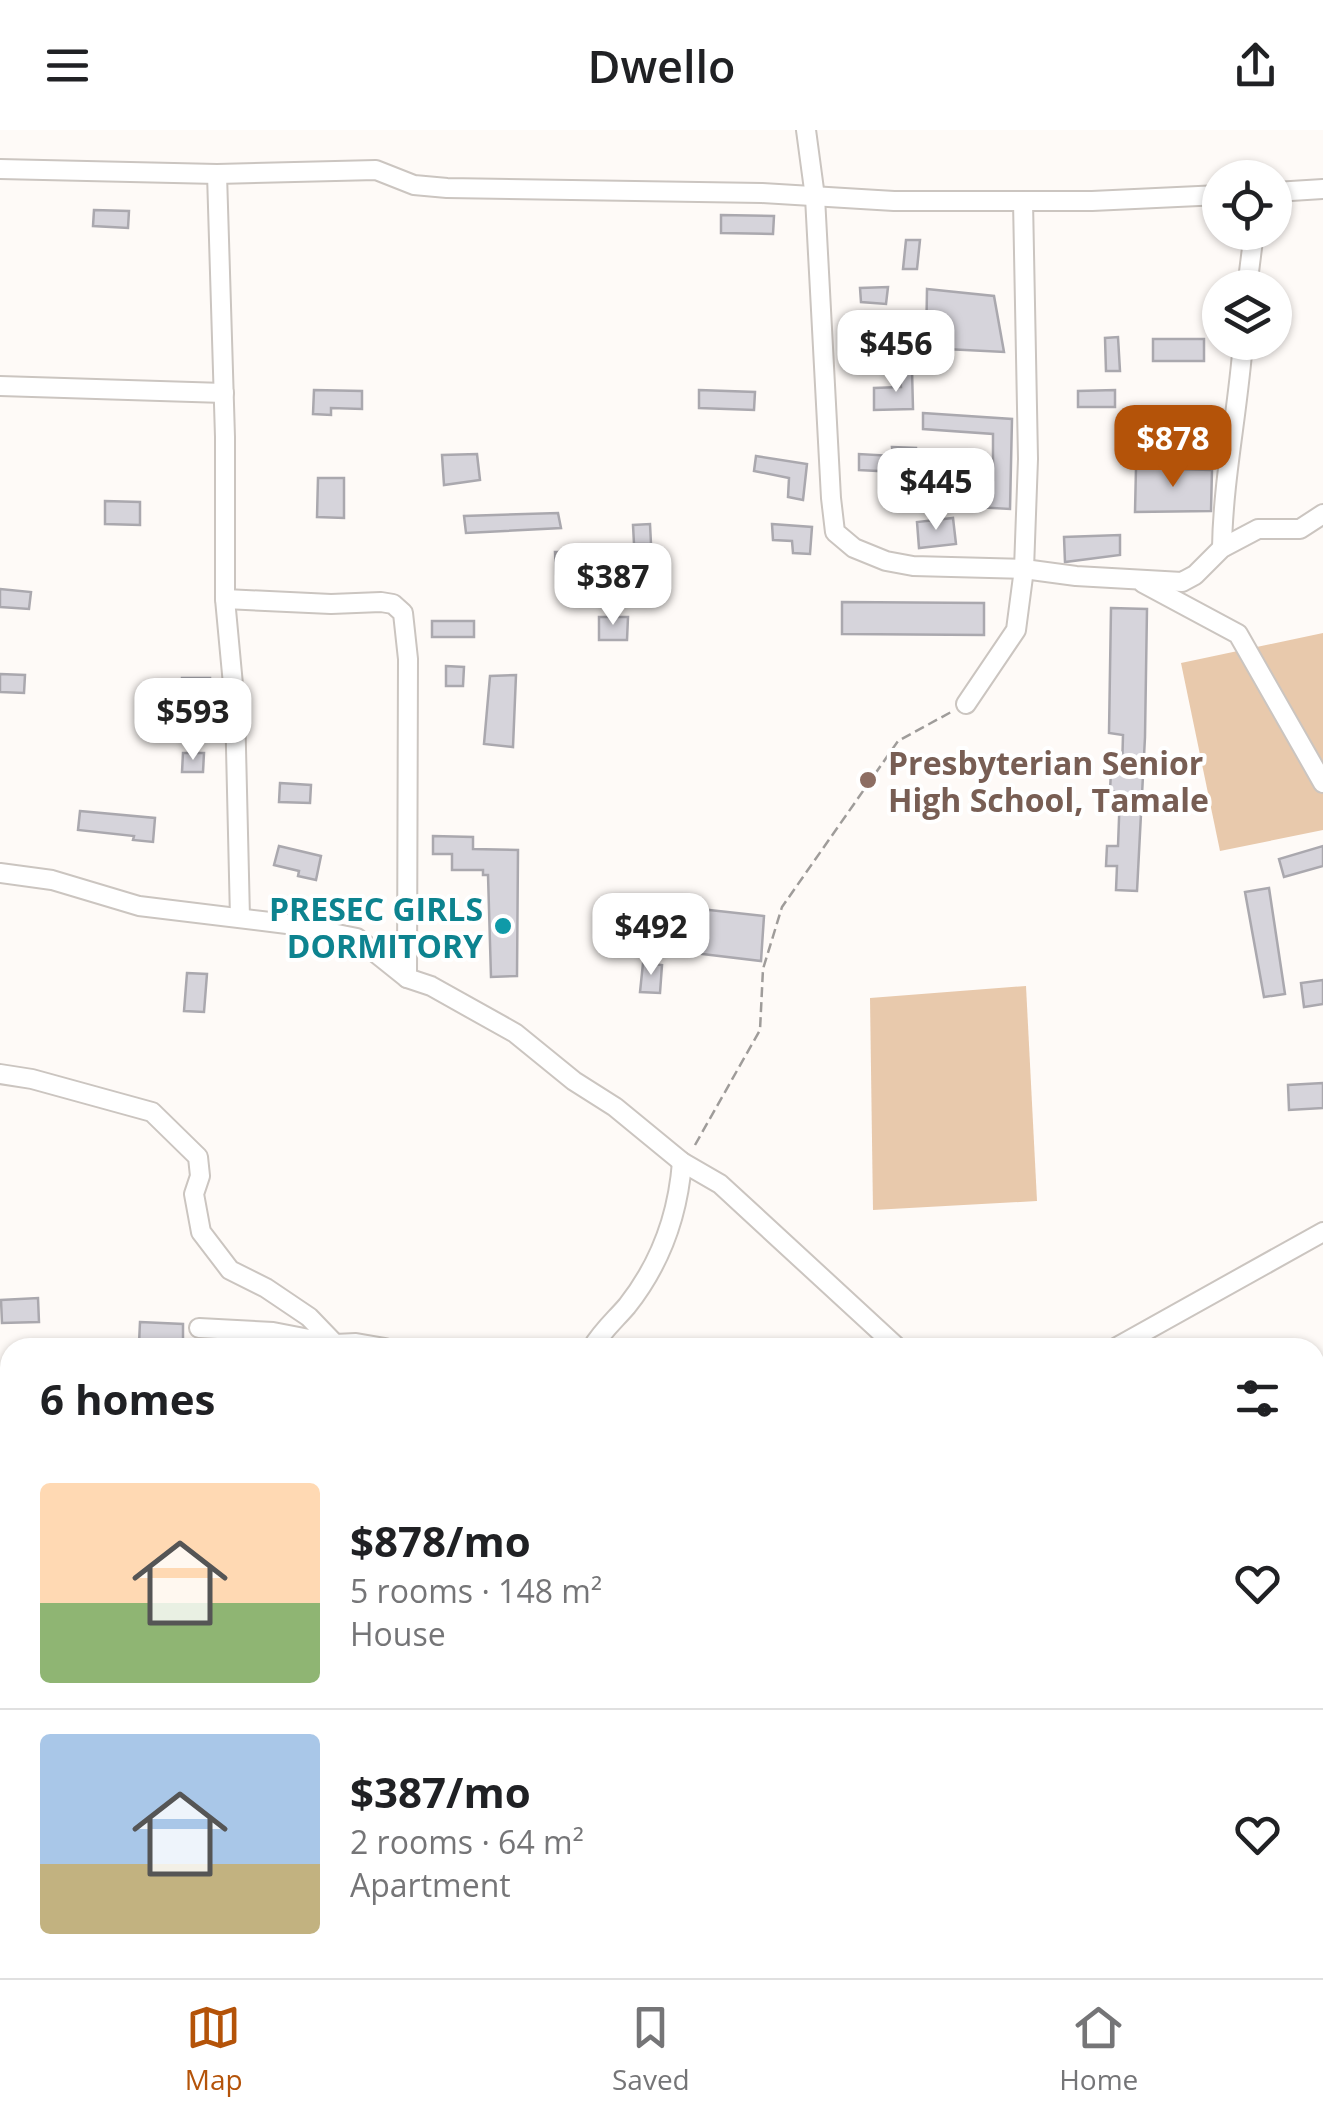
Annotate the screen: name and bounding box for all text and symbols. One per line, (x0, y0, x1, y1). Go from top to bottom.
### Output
text: Dwello (587, 35, 736, 96)
icon: menu (40, 38, 95, 93)
icon: share (1228, 38, 1283, 93)
map controls (1202, 160, 1292, 360)
button: locate (1202, 160, 1292, 250)
button: layers (1202, 270, 1292, 360)
pin: $456 (837, 310, 955, 395)
text: $456 (859, 321, 933, 364)
pin: $878 (1114, 405, 1232, 490)
text: $878 (1136, 416, 1210, 459)
pin: $445 (877, 448, 995, 533)
text: $445 (899, 459, 973, 502)
pin: $387 (554, 543, 672, 628)
text: $387 (576, 554, 650, 597)
pin: $593 (134, 678, 252, 763)
text: $593 (156, 689, 230, 732)
place label: Presbyterian Senior High School, Tamale (888, 741, 1209, 821)
marker: Presbyterian Senior High School, Tamale (857, 769, 879, 791)
place label: PRESEC GIRLS DORMITORY (269, 887, 483, 967)
pin: $492 (592, 893, 710, 978)
text: $492 (614, 904, 688, 947)
marker: PRESEC GIRLS DORMITORY (492, 915, 514, 937)
text: 6 homes (40, 1370, 215, 1427)
icon: filters (1230, 1371, 1285, 1426)
text: $878/mo (350, 1512, 531, 1569)
icon: home (120, 1523, 240, 1643)
icon: heart (1230, 1556, 1285, 1611)
text: 5 rooms · 148 m² (350, 1569, 602, 1612)
text: House (350, 1612, 446, 1655)
text: $387/mo (350, 1763, 531, 1820)
icon: home (120, 1774, 240, 1894)
icon: heart (1230, 1807, 1285, 1862)
text: 2 rooms · 64 m² (350, 1820, 584, 1863)
text: Apartment (350, 1863, 511, 1906)
tab: Map (185, 2000, 243, 2098)
tab: Saved (612, 2000, 690, 2098)
tab: Home (1059, 2000, 1138, 2098)

